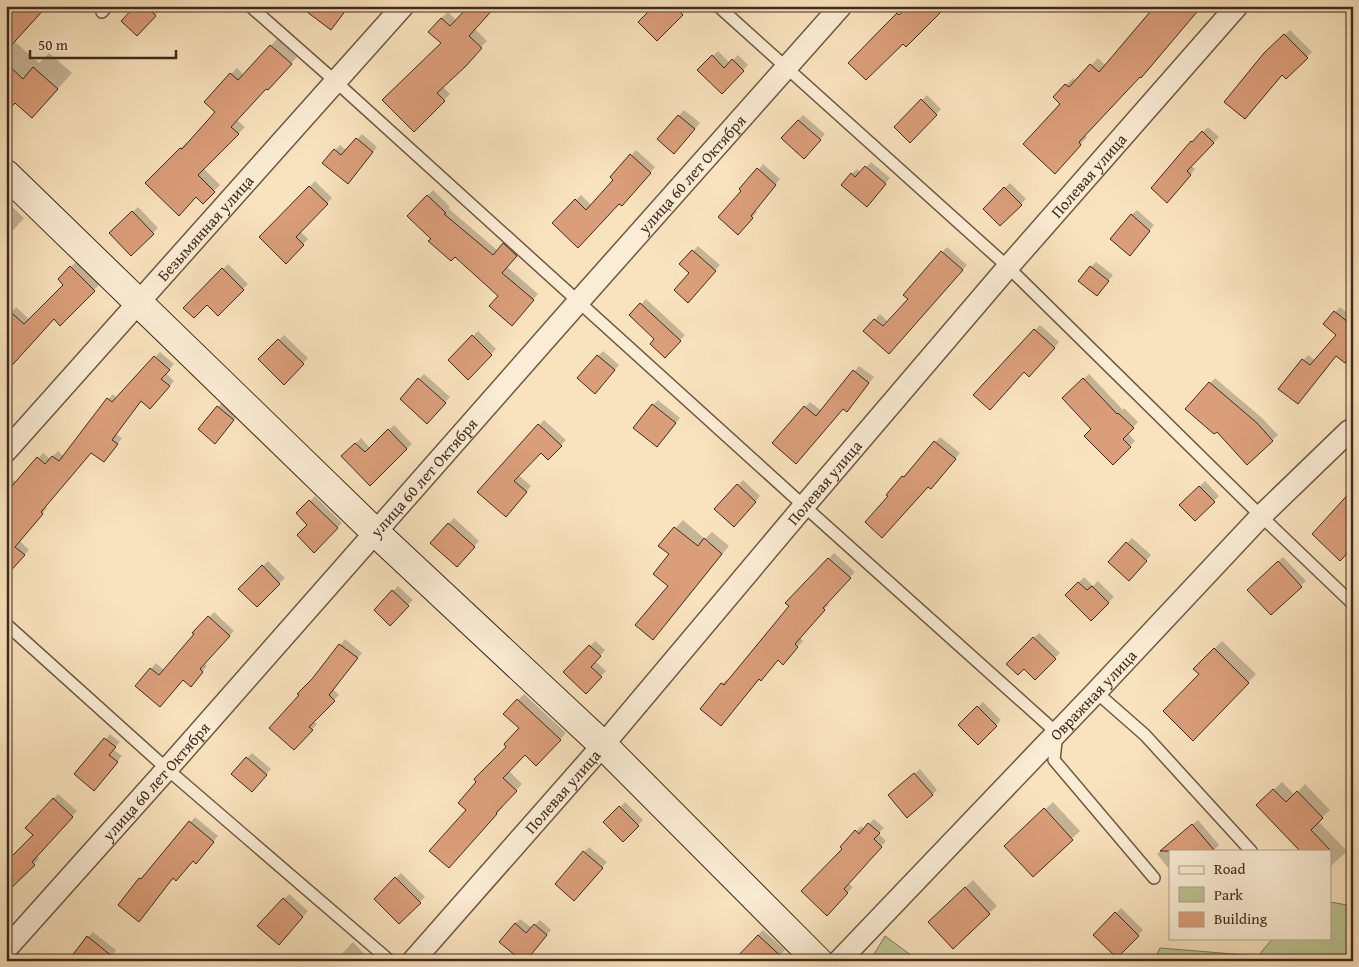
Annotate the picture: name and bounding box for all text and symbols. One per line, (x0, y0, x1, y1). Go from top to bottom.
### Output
scale bar (30, 28, 176, 60)
text: 50 m (38, 34, 69, 55)
street label: улица 60 лет Октября (632, 109, 751, 240)
street label: Полевая улица (1045, 128, 1132, 223)
street label: Безымянная улица (151, 169, 259, 286)
street label: улица 60 лет Октября (364, 412, 483, 543)
street label: Полевая улица (781, 434, 868, 530)
street label: Овражная улица (1044, 644, 1142, 746)
street label: улица 60 лет Октября (96, 716, 215, 847)
street label: Полевая улица (519, 744, 606, 839)
legend (1169, 850, 1332, 940)
text: Road (1214, 858, 1245, 879)
text: Park (1214, 884, 1243, 905)
text: Building (1214, 908, 1268, 929)

